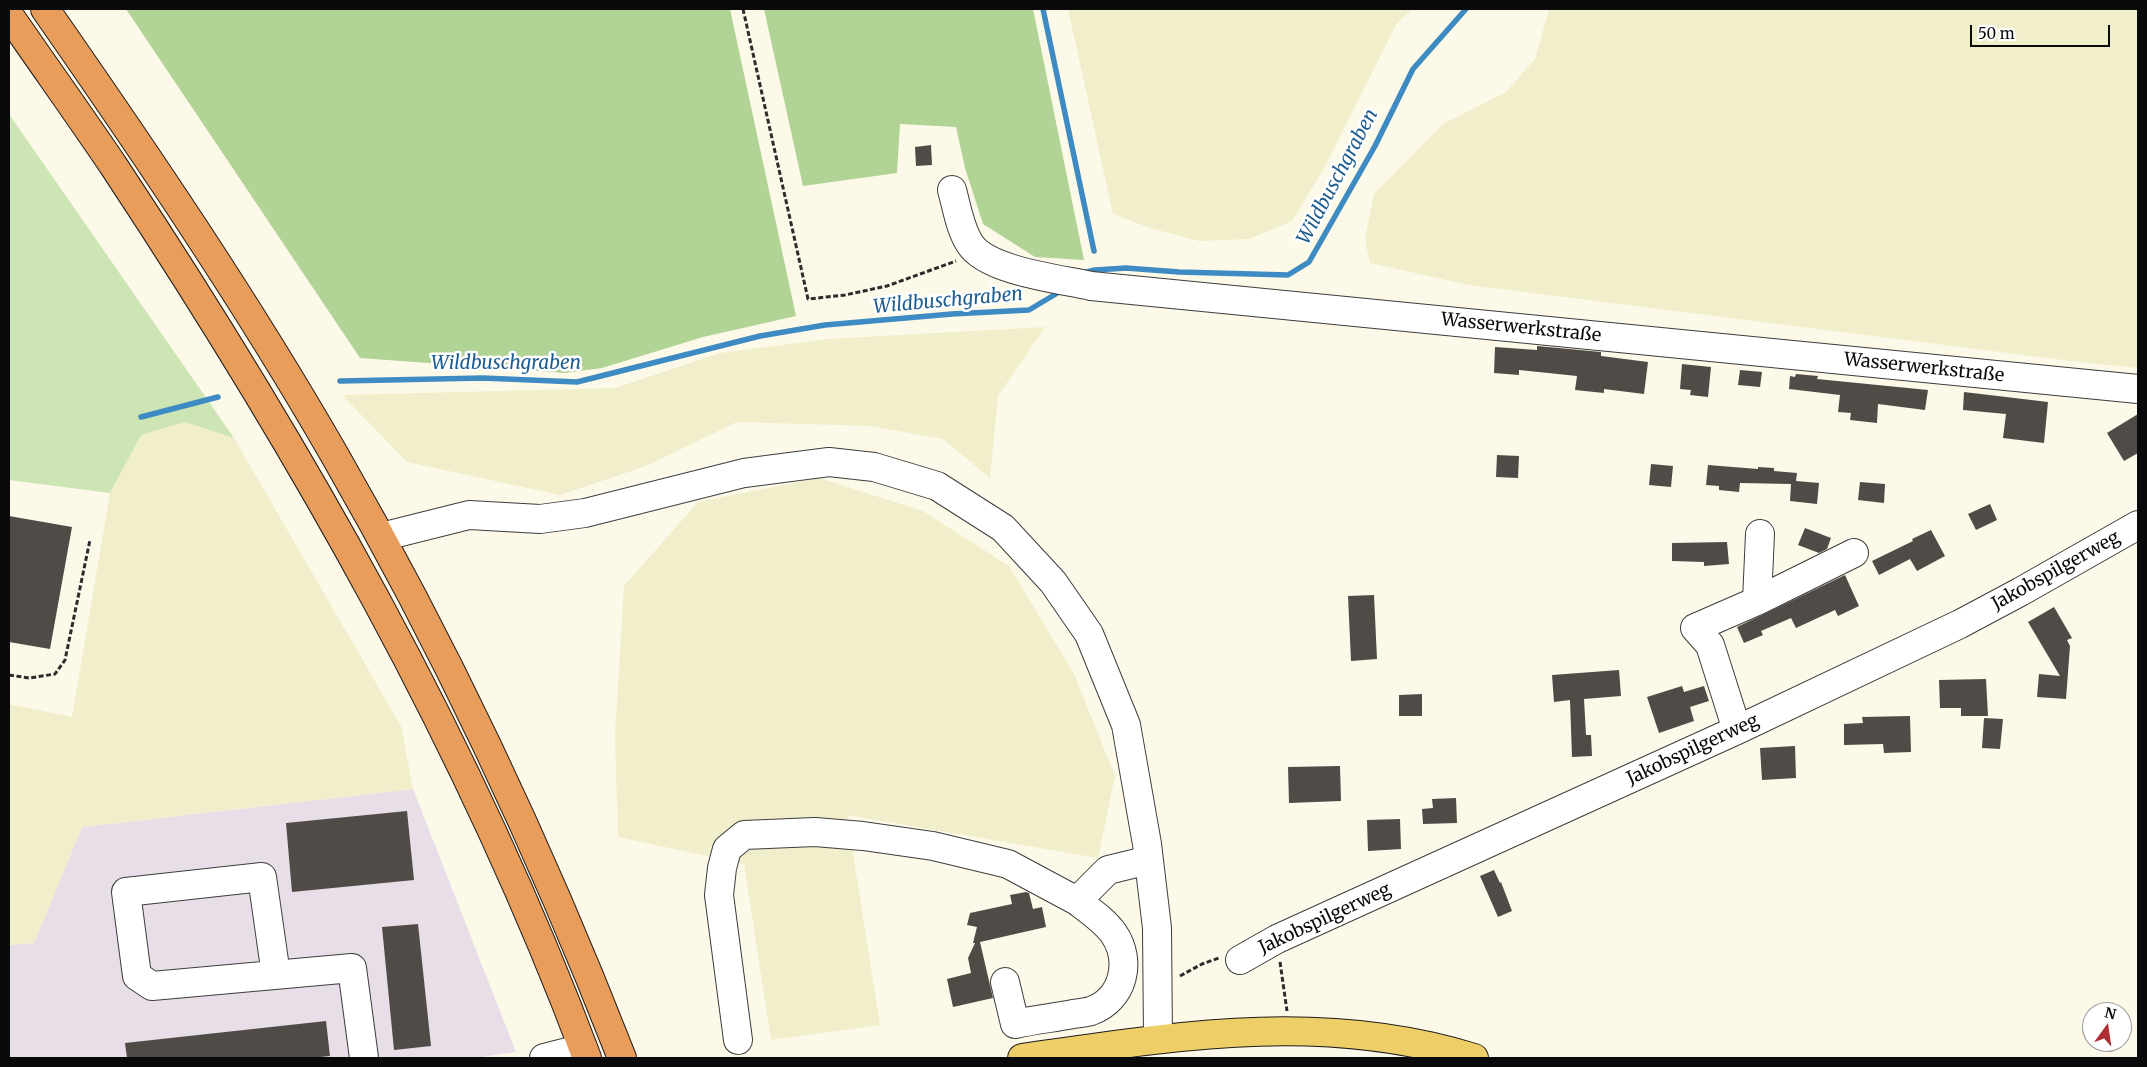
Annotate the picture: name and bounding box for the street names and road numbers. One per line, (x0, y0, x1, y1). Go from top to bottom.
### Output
street label: Wasserwerkstraße (1440, 309, 1602, 347)
street label: Wasserwerkstraße (1843, 349, 2005, 387)
street label: Jakobspilgerweg (1988, 527, 2124, 615)
street label: Jakobspilgerweg (1624, 710, 1762, 790)
street label: Jakobspilgerweg (1256, 879, 1394, 959)

